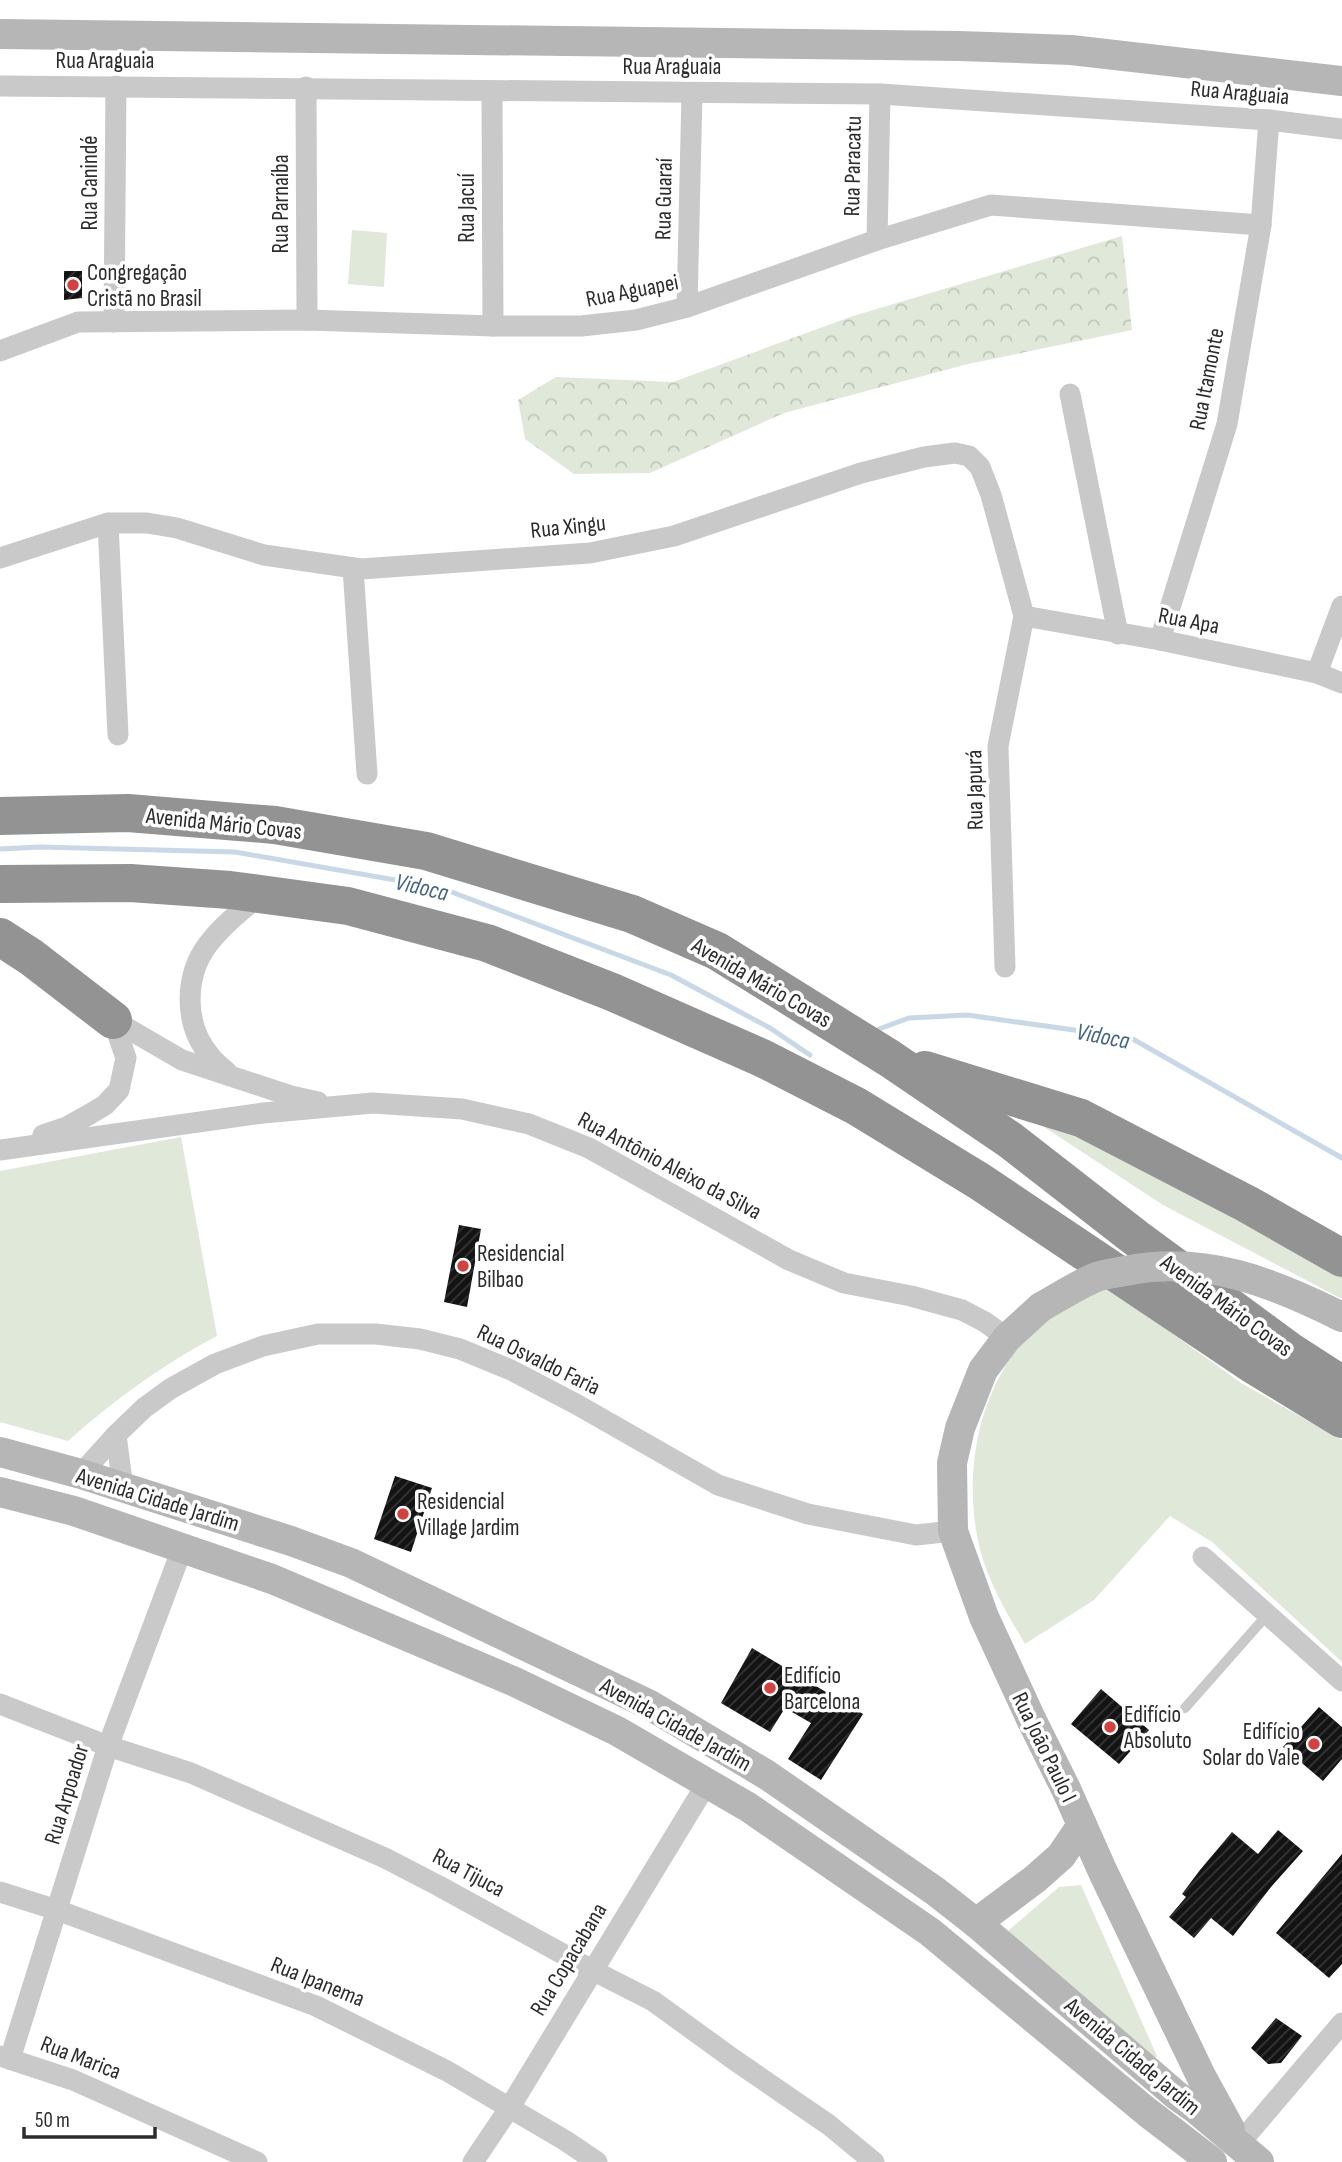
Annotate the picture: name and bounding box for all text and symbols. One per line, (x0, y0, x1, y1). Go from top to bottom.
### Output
street label: Rua Araguaia (56, 47, 154, 75)
street label: Rua Araguaia (623, 53, 721, 81)
street label: Rua Araguaia (1189, 75, 1290, 111)
street label: Rua Paracatu (838, 116, 868, 217)
street label: Rua Canindé (76, 135, 104, 231)
street label: Rua Parnaíba (267, 155, 295, 253)
street label: Rua Guaraí (649, 157, 679, 240)
street label: Rua Jacuí (453, 173, 481, 243)
place label: Congregação Cristã no Brasil (87, 259, 202, 313)
street label: Rua Aguapei (584, 268, 681, 314)
marker: Congregação Cristã no Brasil (65, 277, 81, 293)
street label: Rua Itamonte (1183, 326, 1231, 433)
street label: Rua Xingu (529, 509, 607, 545)
street label: Rua Apa (1156, 601, 1222, 641)
street label: Rua Japurá (960, 749, 990, 830)
street label: Avenida Mário Covas (144, 802, 303, 846)
water label: Vidoca (393, 867, 452, 908)
street label: Avenida Mário Covas (686, 931, 836, 1034)
water label: Vidoca (1074, 1017, 1132, 1056)
street label: Rua Antônio Aleixo da Silva (573, 1106, 766, 1226)
place label: Residencial Bilbao (477, 1240, 564, 1294)
street label: Avenida Mário Covas (1154, 1248, 1298, 1363)
marker: Residencial Bilbao (455, 1258, 471, 1274)
street label: Rua Osvaldo Faria (472, 1318, 605, 1402)
street label: Avenida Cidade Jardim (72, 1462, 242, 1538)
place label: Residencial Village Jardim (417, 1488, 519, 1542)
marker: Residencial Village Jardim (395, 1506, 411, 1522)
place label: Edifício Barcelona (784, 1662, 860, 1716)
street label: Avenida Cidade Jardim (594, 1671, 756, 1778)
marker: Edifício Barcelona (762, 1680, 778, 1696)
street label: Rua João Paulo I (1005, 1688, 1083, 1807)
place label: Edifício Absoluto (1123, 1701, 1192, 1755)
place label: Edifício Solar do Vale (1202, 1718, 1300, 1772)
marker: Edifício Absoluto (1102, 1719, 1118, 1735)
marker: Edifício Solar do Vale (1306, 1736, 1322, 1752)
street label: Rua Arpoador (38, 1740, 96, 1848)
street label: Rua Tijuca (428, 1842, 509, 1904)
street label: Rua Copacabana (524, 1898, 613, 2021)
street label: Rua Ipanema (267, 1951, 369, 2013)
street label: Avenida Cidade Jardim (1058, 1991, 1206, 2122)
street label: Rua Marica (36, 2030, 125, 2086)
scale bar (24, 2096, 156, 2140)
text: 50 m (35, 2108, 70, 2133)

